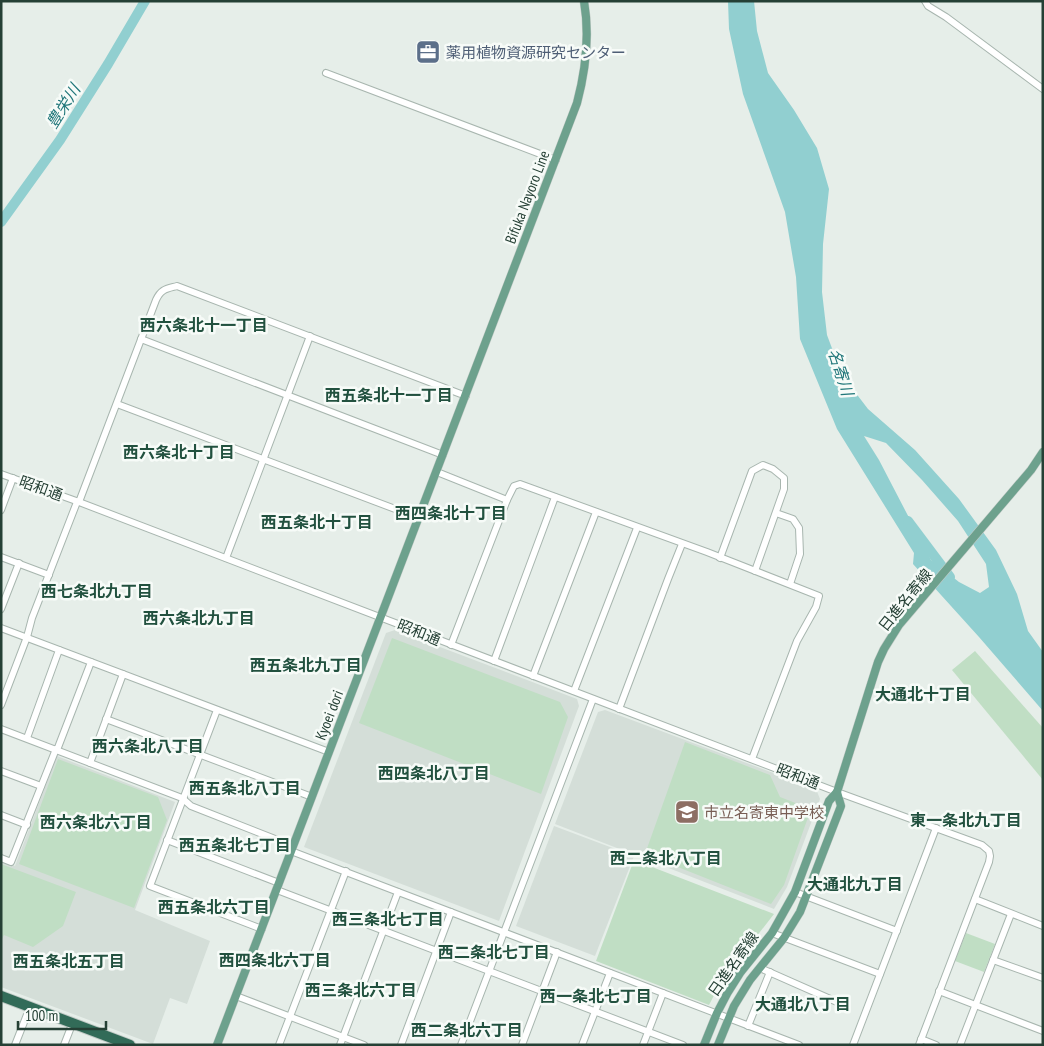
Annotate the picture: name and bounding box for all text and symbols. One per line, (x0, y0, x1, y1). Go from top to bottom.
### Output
office icon: 薬用植物資源研究センター (415, 39, 441, 65)
place label: 薬用植物資源研究センター (446, 43, 626, 62)
water label: 豊栄川 (42, 79, 85, 132)
street label: Bifuka Nayoro Line (501, 148, 553, 246)
district label: 西六条北十一丁目 (140, 315, 268, 335)
water label: 名寄川 (824, 346, 859, 400)
district label: 西五条北十一丁目 (325, 385, 453, 405)
district label: 西六条北十丁目 (123, 442, 235, 462)
street label: 昭和通 (17, 471, 65, 505)
district label: 西四条北十丁目 (395, 503, 507, 523)
district label: 西五条北十丁目 (261, 512, 373, 532)
street label: 日進名寄線 (874, 565, 936, 635)
district label: 西七条北九丁目 (41, 581, 153, 601)
district label: 西六条北九丁目 (143, 608, 255, 628)
street label: 昭和通 (395, 615, 443, 649)
district label: 西五条北九丁目 (250, 655, 362, 675)
district label: 大通北十丁目 (875, 684, 971, 704)
street label: Kyoei dori (311, 687, 347, 743)
district label: 西六条北八丁目 (92, 736, 204, 756)
street label: 昭和通 (774, 759, 822, 793)
district label: 西四条北八丁目 (378, 763, 490, 783)
district label: 西五条北八丁目 (189, 778, 301, 798)
school or university icon: 市立名寄東中学校 (674, 799, 700, 825)
place label: 市立名寄東中学校 (704, 803, 824, 822)
district label: 東一条北九丁目 (910, 810, 1022, 830)
district label: 西六条北六丁目 (40, 812, 152, 832)
district label: 西五条北七丁目 (179, 835, 291, 855)
district label: 西二条北八丁目 (610, 848, 722, 868)
district label: 大通北九丁目 (807, 874, 903, 894)
district label: 西五条北六丁目 (158, 897, 270, 917)
district label: 西三条北七丁目 (332, 909, 444, 929)
street label: 日進名寄線 (704, 928, 762, 1000)
district label: 西二条北七丁目 (438, 942, 550, 962)
district label: 西四条北六丁目 (219, 950, 331, 970)
district label: 西五条北五丁目 (13, 951, 125, 971)
district label: 西三条北六丁目 (305, 980, 417, 1000)
district label: 西一条北七丁目 (540, 986, 652, 1006)
district label: 大通北八丁目 (755, 994, 851, 1014)
scale bar (18, 998, 105, 1030)
text: 100 m (25, 1006, 58, 1025)
district label: 西二条北六丁目 (411, 1020, 523, 1040)

